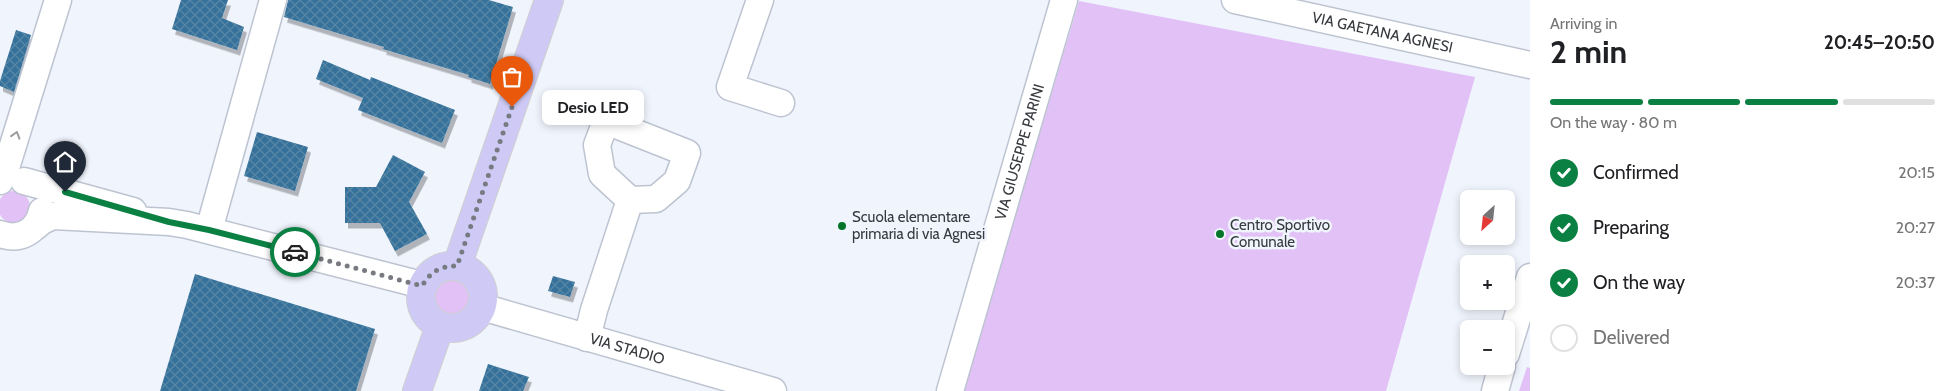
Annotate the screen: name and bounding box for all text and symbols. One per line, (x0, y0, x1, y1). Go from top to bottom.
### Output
street label: VIA GAETANA AGNESI (1310, 8, 1454, 57)
text: Arriving in (1550, 14, 1617, 33)
text: 20:45–20:50 (1824, 31, 1935, 54)
text: 2 min (1550, 32, 1627, 71)
pin (491, 56, 533, 107)
icon: bag (498, 63, 526, 91)
street label: VIA GIUSEPPE PARINI (991, 82, 1048, 222)
callout: Desio LED (542, 90, 644, 124)
text: Desio LED (557, 98, 629, 117)
text: On the way · 80 m (1550, 113, 1677, 132)
one-way arrow (10, 131, 20, 139)
pin (44, 141, 86, 192)
icon: home (51, 148, 79, 176)
icon: check (1550, 159, 1578, 187)
text: Confirmed (1593, 161, 1679, 184)
text: 20:15 (1898, 163, 1935, 182)
north arrow (1460, 190, 1515, 245)
map controls (1460, 190, 1515, 375)
place label: Scuola elementare primaria di via Agnesi (852, 208, 985, 243)
icon: check (1550, 214, 1578, 242)
place label: Centro Sportivo Comunale (1230, 216, 1330, 251)
text: Preparing (1593, 216, 1669, 239)
text: 20:27 (1896, 218, 1935, 237)
marker: Scuola elementare primaria di via Agnesi (836, 220, 848, 232)
courier (270, 227, 320, 277)
marker: Centro Sportivo Comunale (1214, 228, 1226, 240)
icon: car (281, 238, 309, 266)
button: + (1460, 255, 1515, 310)
icon: check (1550, 269, 1578, 297)
text: On the way (1593, 271, 1685, 294)
text: 20:37 (1895, 273, 1935, 292)
button: − (1460, 320, 1515, 375)
text: Delivered (1593, 326, 1670, 349)
street label: VIA STADIO (588, 330, 667, 368)

